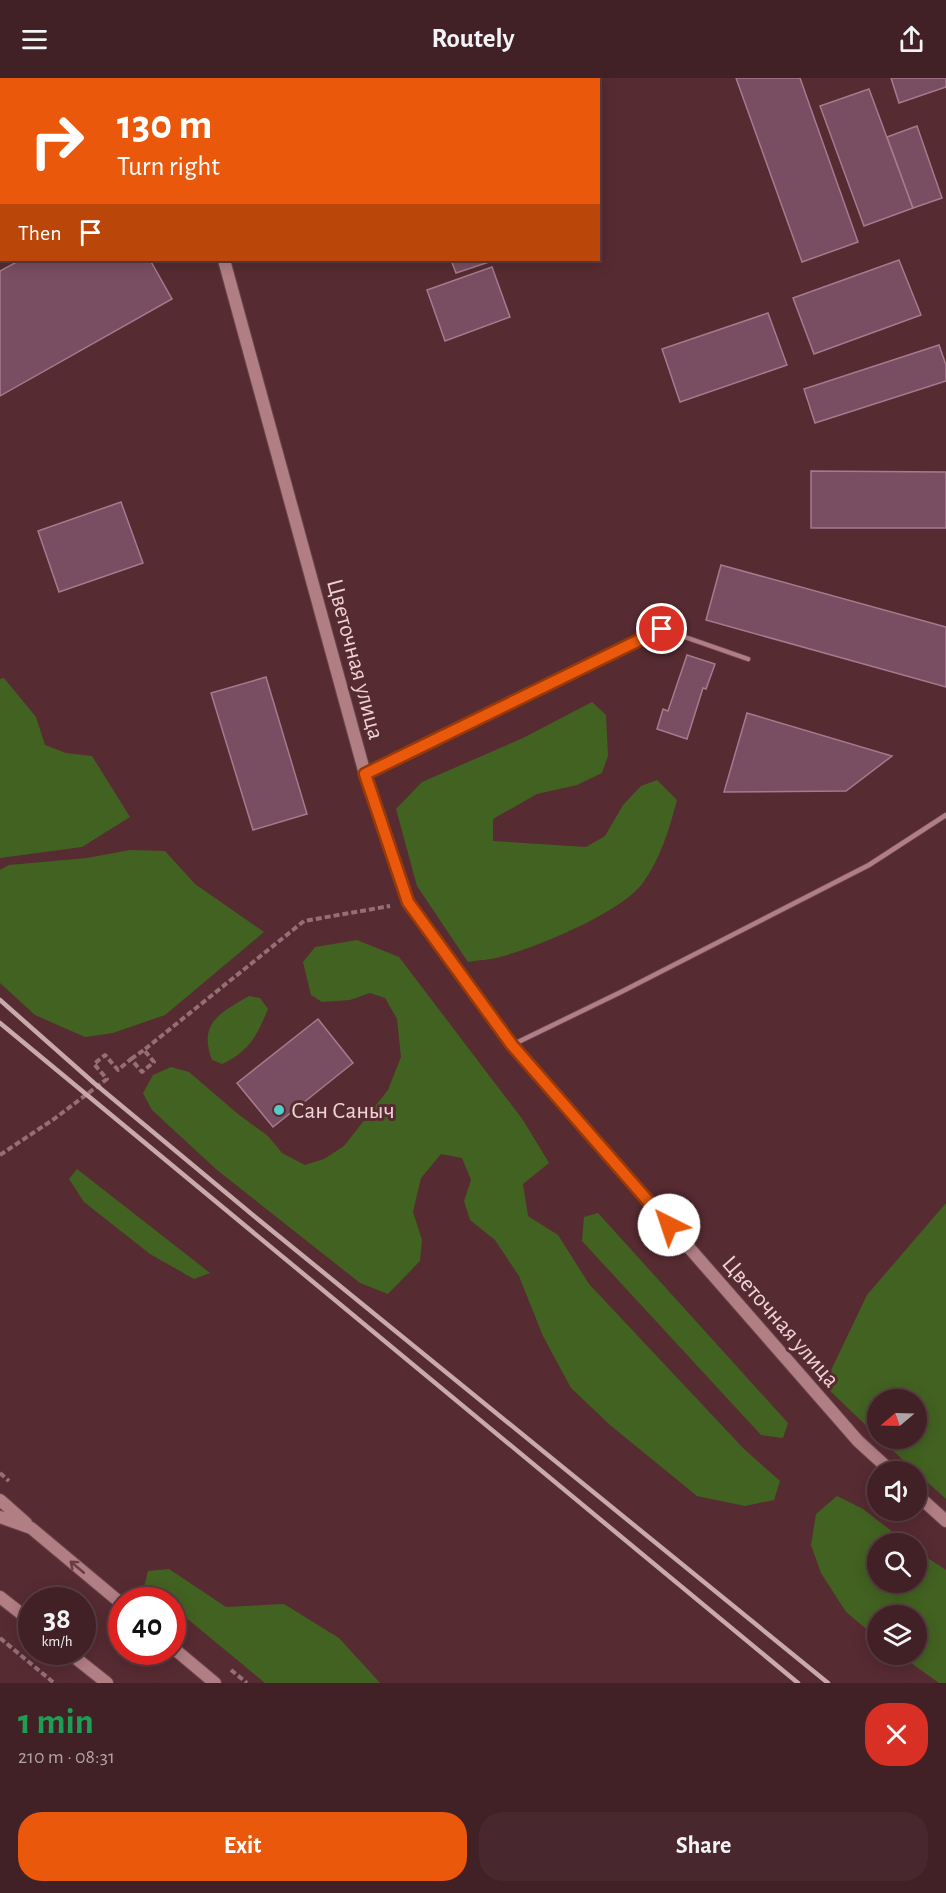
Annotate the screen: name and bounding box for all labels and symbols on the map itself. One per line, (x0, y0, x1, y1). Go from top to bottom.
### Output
street label: Цветочная улица (322, 576, 388, 742)
pin (636, 603, 687, 654)
place label: Сан Саныч (291, 1099, 395, 1123)
marker: Сан Саныч (272, 1103, 286, 1117)
position arrow (637, 1193, 701, 1257)
street label: Цветочная улица (717, 1251, 844, 1392)
north arrow (867, 1389, 927, 1449)
one-way arrow (70, 1560, 85, 1574)
speed limit sign: 40 (108, 1587, 186, 1665)

